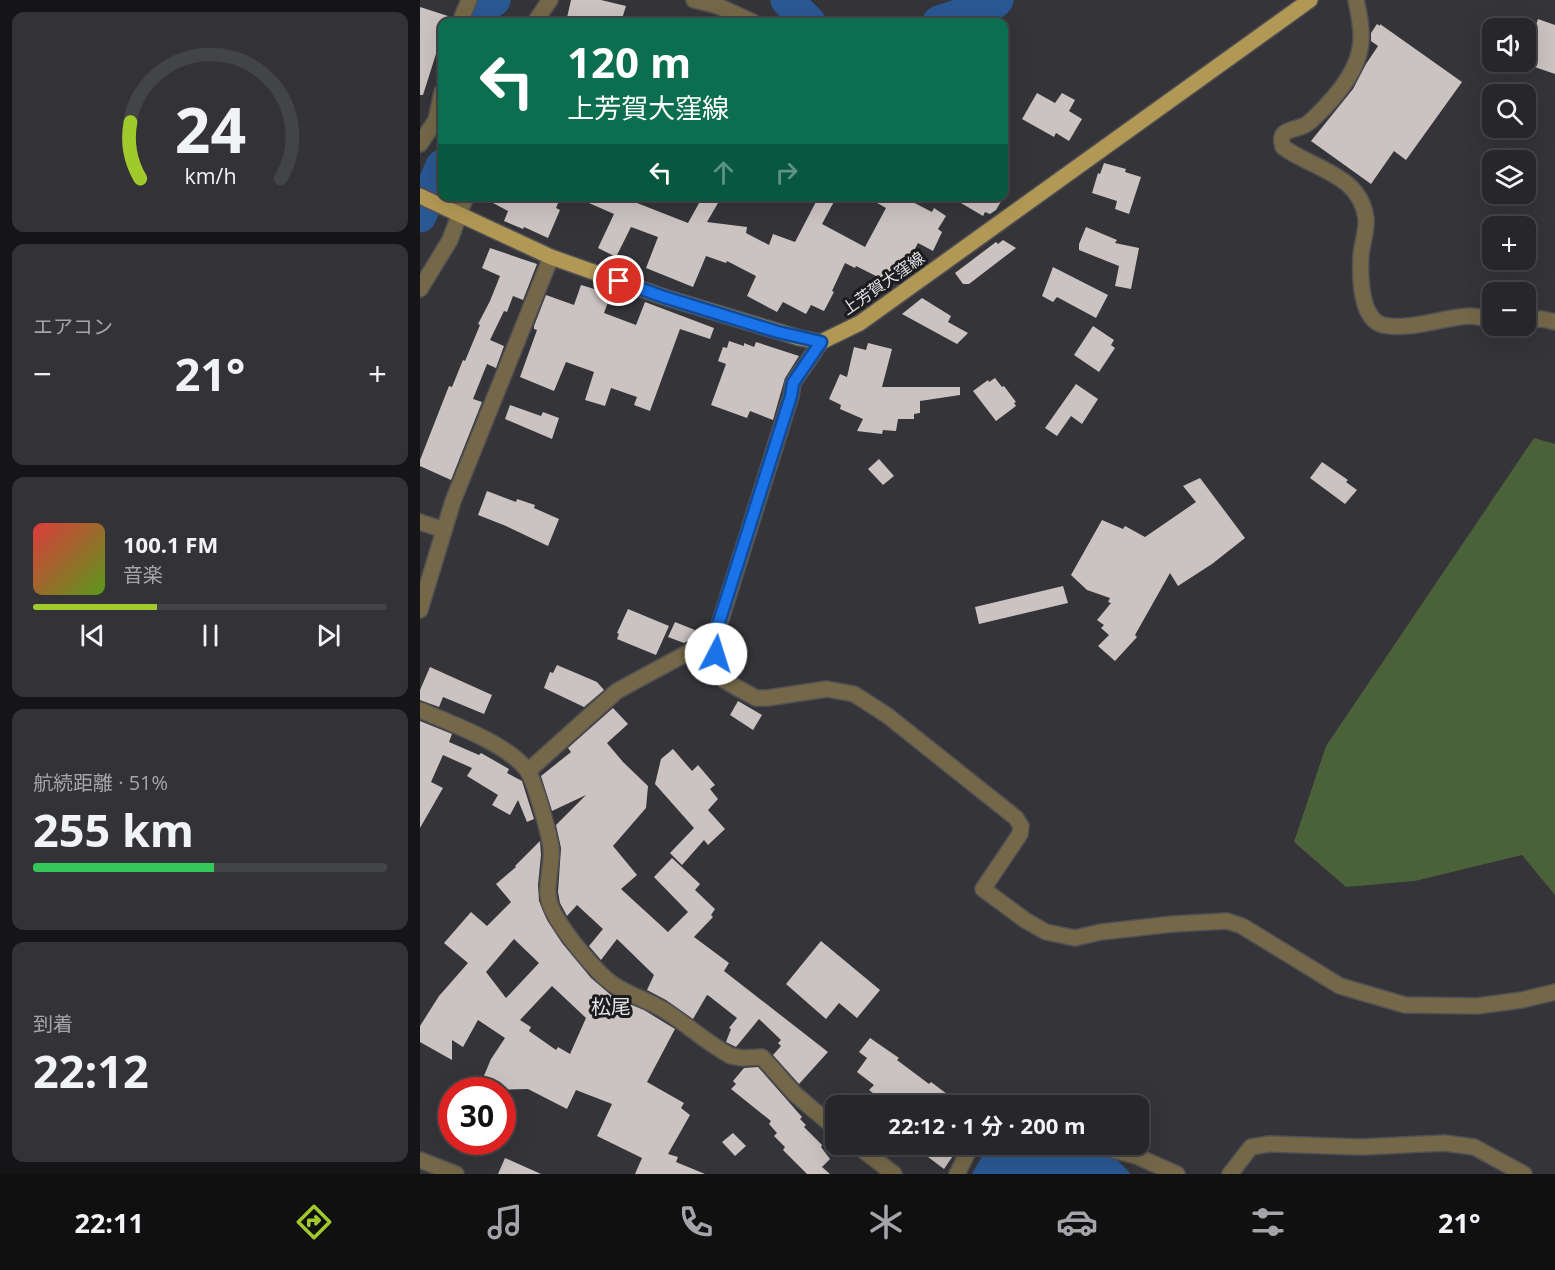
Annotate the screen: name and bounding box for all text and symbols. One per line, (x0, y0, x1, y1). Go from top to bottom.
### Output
map controls (1482, 18, 1536, 336)
button: sound (1482, 18, 1536, 72)
text: 120 m (567, 33, 691, 90)
icon: left (468, 42, 546, 120)
button: search (1482, 84, 1536, 138)
text: 24 (174, 86, 246, 171)
text: 上芳賀大窪線 (567, 89, 729, 126)
button: layers (1482, 150, 1536, 204)
icon: left (644, 156, 677, 189)
icon: ahead (707, 156, 740, 189)
icon: right (770, 156, 803, 189)
text: km/h (184, 162, 236, 191)
button: + (1482, 216, 1536, 270)
street label: 上芳賀大窪線 (837, 246, 929, 320)
pin (593, 255, 644, 306)
icon: arrive (602, 264, 635, 297)
button: − (1482, 282, 1536, 336)
text: エアコン (33, 313, 113, 340)
text: 21° (175, 343, 245, 404)
text: − (33, 351, 52, 396)
text: + (368, 351, 387, 396)
text: 100.1 FM (123, 529, 218, 559)
text: 音楽 (123, 561, 163, 588)
icon: previous (76, 619, 109, 652)
icon: pause (194, 619, 227, 652)
icon: next (312, 619, 345, 652)
position arrow (684, 622, 748, 686)
text: 航続距離 · 51% (33, 769, 168, 796)
text: 255 km (33, 799, 194, 860)
district label: 松尾 (591, 993, 631, 1020)
text: 到着 (33, 1010, 73, 1037)
text: 22:12 (33, 1040, 149, 1101)
speed limit sign: 30 (438, 1077, 516, 1155)
text: 22:12 · 1 分 · 200 m (888, 1110, 1086, 1140)
icon: directions (293, 1201, 335, 1243)
icon: music (484, 1201, 526, 1243)
icon: phone (675, 1201, 717, 1243)
icon: climate (865, 1201, 907, 1243)
icon: car (1056, 1201, 1098, 1243)
icon: filters (1247, 1201, 1289, 1243)
text: 22:11 (74, 1204, 144, 1241)
text: 21° (1438, 1204, 1480, 1241)

